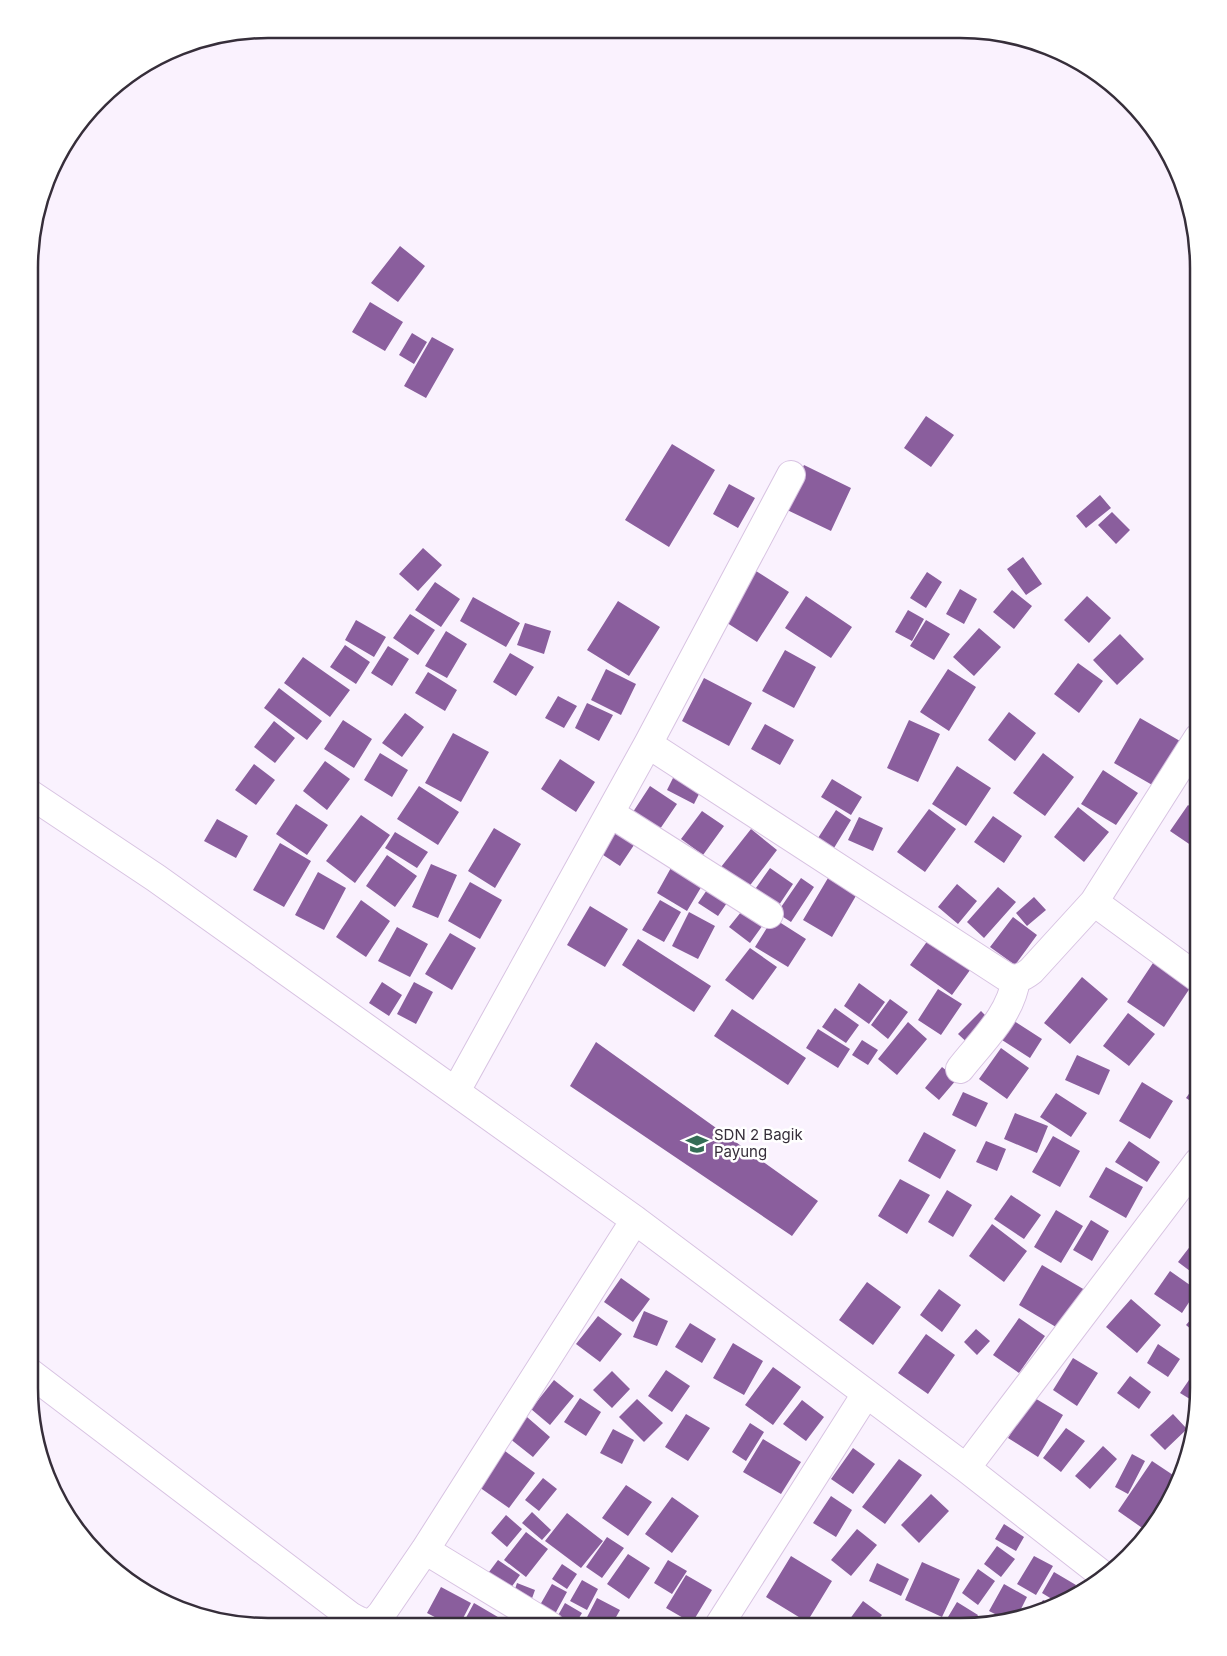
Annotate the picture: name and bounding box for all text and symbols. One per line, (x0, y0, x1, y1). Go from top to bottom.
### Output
place label: SDN 2 Bagik Payung (714, 1125, 803, 1161)
school or university icon: SDN 2 Bagik Payung (684, 1131, 710, 1157)

